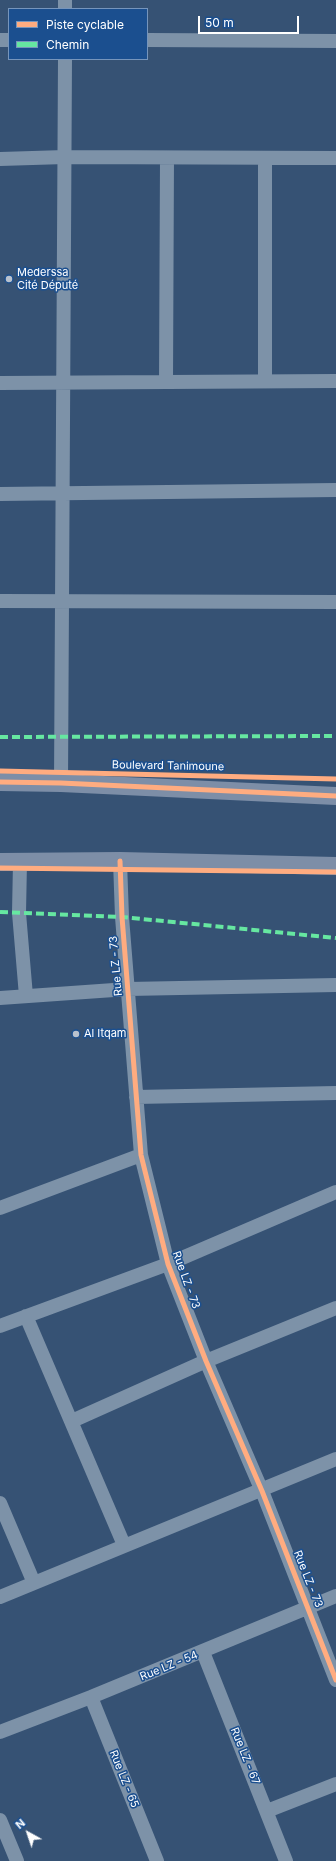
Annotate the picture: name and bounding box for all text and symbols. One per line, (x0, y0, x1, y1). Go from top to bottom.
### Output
legend (8, 8, 148, 60)
scale bar (200, 8, 301, 34)
text: 50 m (205, 15, 234, 30)
text: Piste cyclable (46, 17, 124, 32)
text: Chemin (46, 37, 89, 52)
place label: Mederssa Cité Député (17, 266, 78, 292)
marker: Mederssa Cité Député (4, 274, 14, 284)
street label: Boulevard Tanimoune (112, 758, 224, 774)
street label: Rue LZ - 73 (107, 935, 125, 997)
place label: Al Itqam (84, 1027, 127, 1041)
marker: Al Itqam (71, 1029, 81, 1039)
street label: Rue LZ - 73 (169, 1249, 203, 1311)
street label: Rue LZ - 73 (291, 1549, 325, 1609)
street label: Rue LZ - 54 (138, 1648, 200, 1684)
street label: Rue LZ - 67 (228, 1725, 262, 1787)
street label: Rue LZ - 65 (106, 1748, 142, 1810)
north arrow (8, 1813, 48, 1853)
text: N (13, 1816, 28, 1832)

